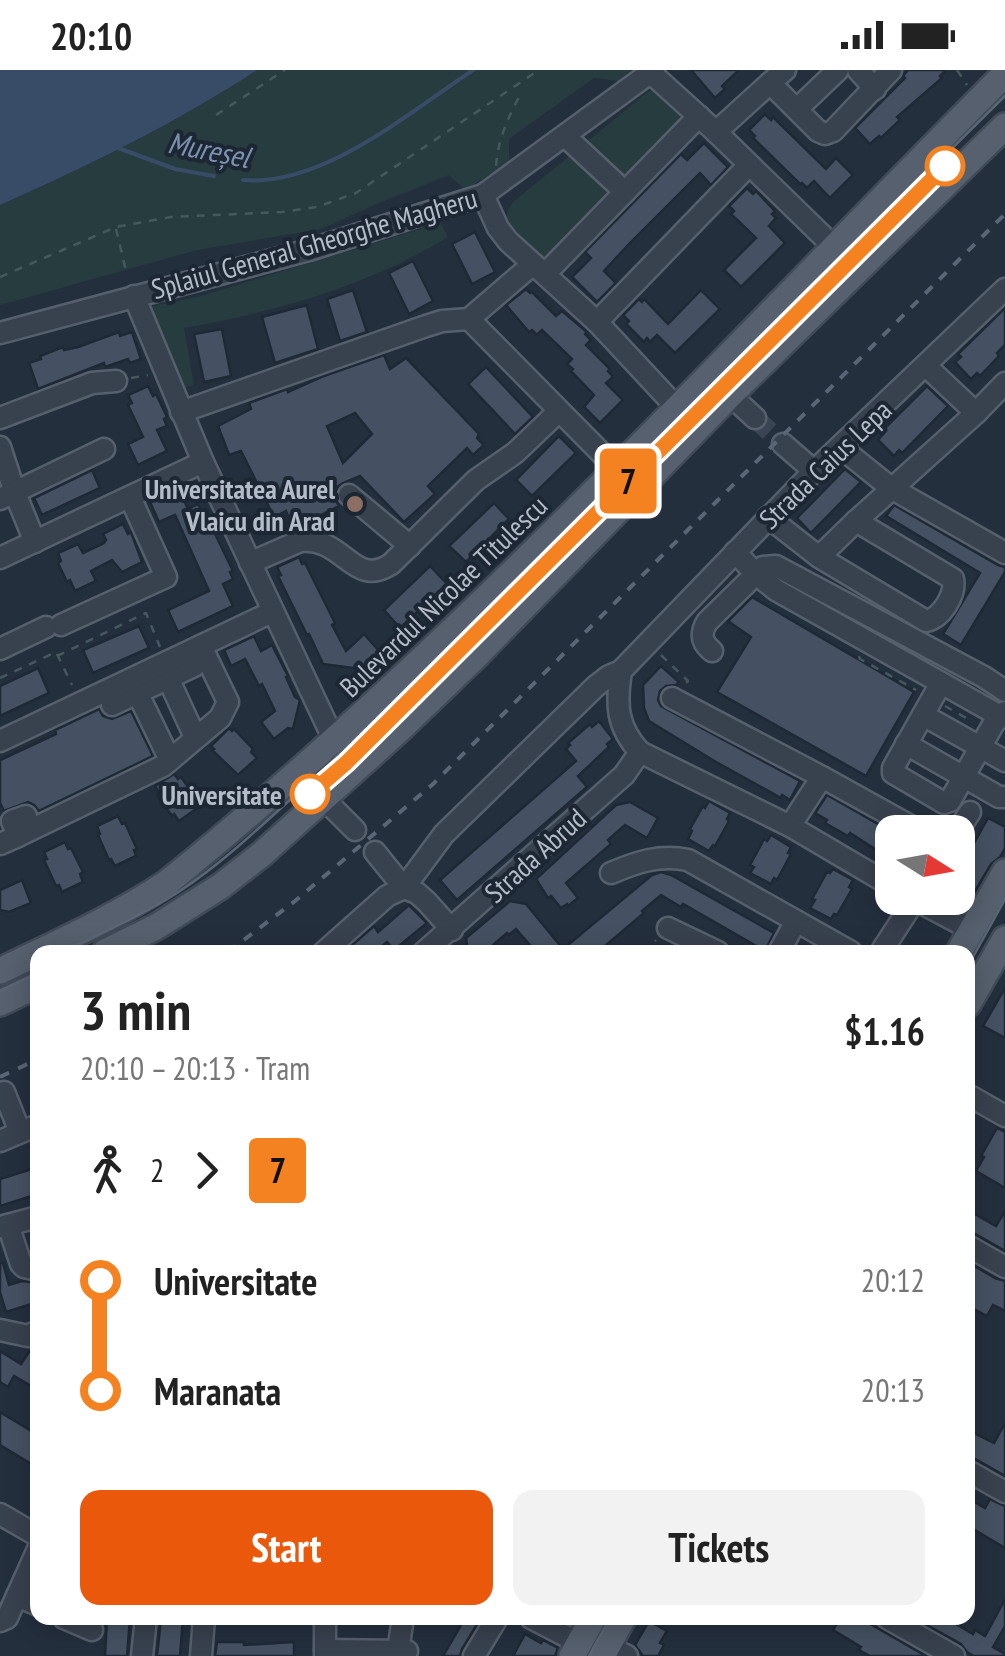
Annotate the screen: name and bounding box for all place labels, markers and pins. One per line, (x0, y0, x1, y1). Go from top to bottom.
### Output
unlabelled marker (926, 147, 964, 185)
place label: Universitatea Aurel Vlaicu din Arad (145, 470, 335, 539)
marker: Universitatea Aurel Vlaicu din Arad (344, 493, 366, 515)
marker: Universitate (291, 775, 329, 813)
place label: Universitate (162, 776, 282, 813)

